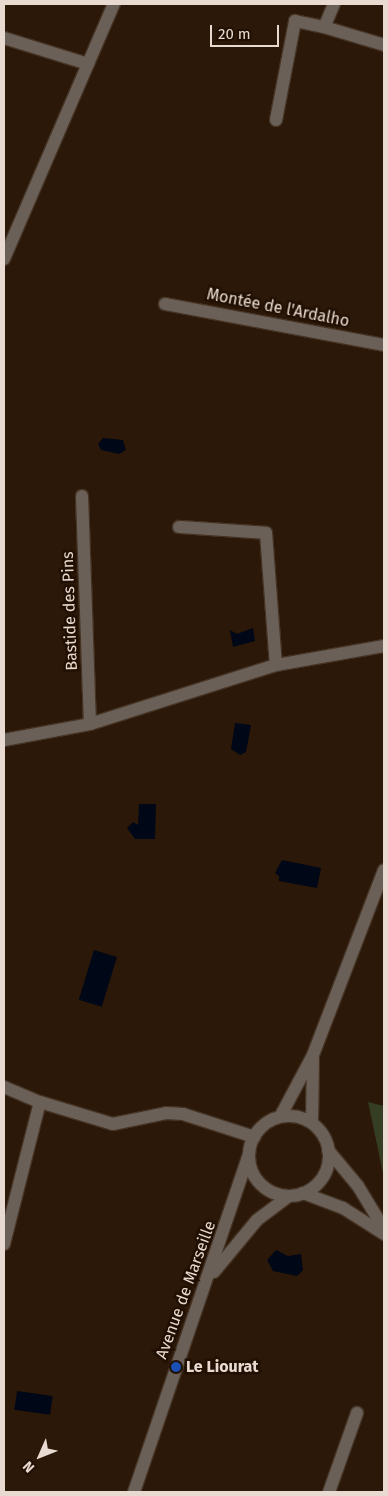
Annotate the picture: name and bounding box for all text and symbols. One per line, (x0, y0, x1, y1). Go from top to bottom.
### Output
scale bar (213, 15, 282, 47)
text: 20 m (218, 25, 251, 43)
street label: Montée de l'Ardalho (205, 285, 351, 331)
street label: Bastide des Pins (58, 551, 82, 671)
street label: Avenue de Marseille (152, 1218, 220, 1362)
place label: Le Liourat (186, 1357, 258, 1377)
marker: Le Liourat (170, 1361, 182, 1373)
north arrow (15, 1431, 65, 1481)
text: N (20, 1458, 38, 1476)

